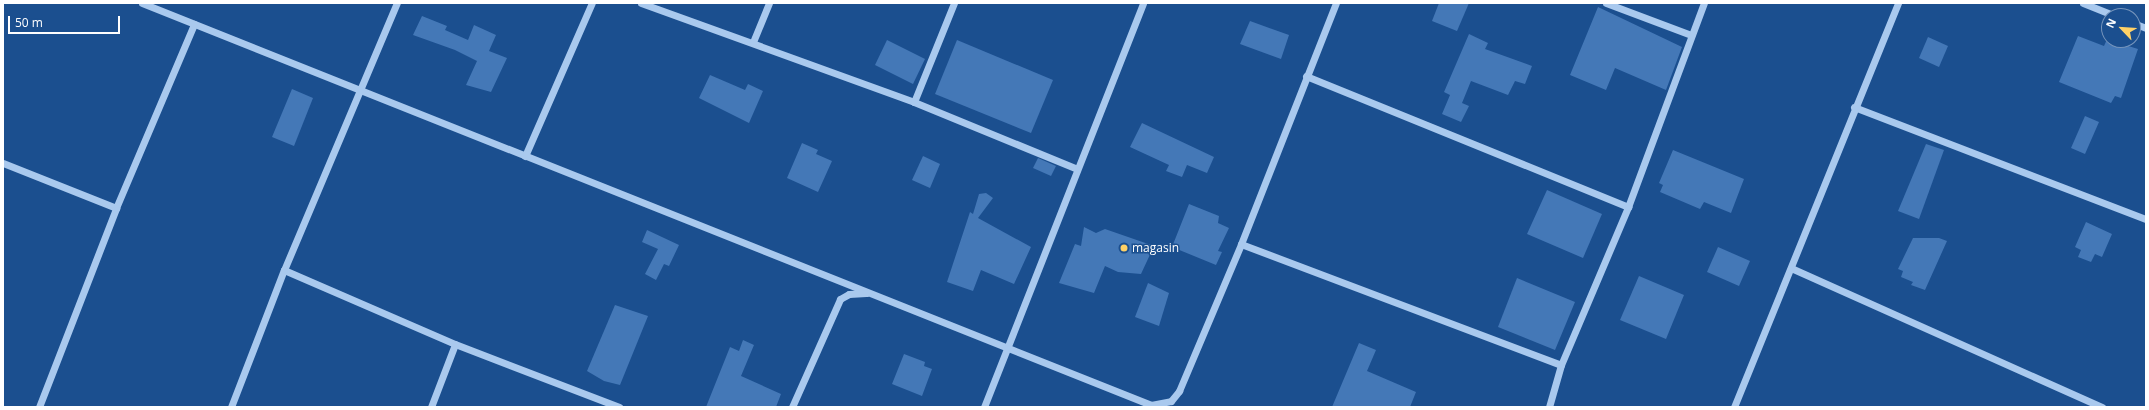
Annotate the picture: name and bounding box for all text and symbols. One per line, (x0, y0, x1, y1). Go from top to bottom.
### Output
scale bar (10, 8, 122, 34)
north arrow (2101, 8, 2141, 48)
text: 50 m (15, 14, 43, 31)
text: N (2102, 16, 2119, 30)
place label: magasin (1132, 241, 1179, 255)
marker: magasin (1119, 243, 1129, 253)

